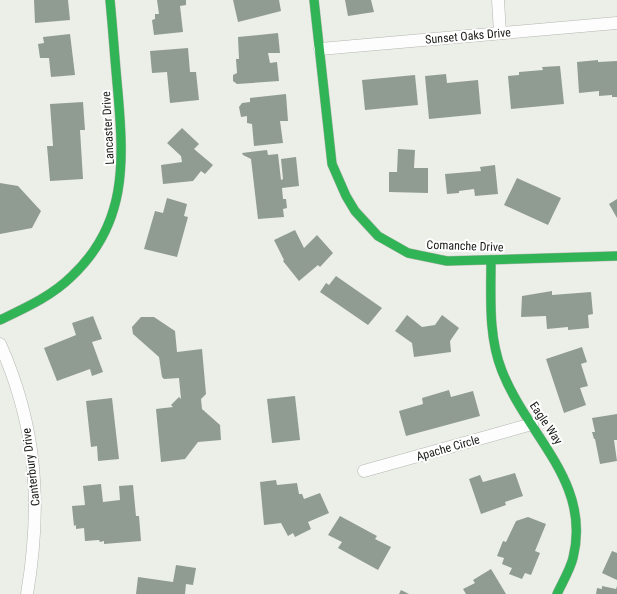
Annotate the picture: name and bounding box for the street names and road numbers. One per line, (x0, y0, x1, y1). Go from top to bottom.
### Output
street label: Sunset Oaks Drive (425, 25, 512, 47)
street label: Lancaster Drive (99, 91, 117, 165)
street label: Comanche Drive (426, 238, 504, 254)
street label: Eagle Way (527, 399, 565, 447)
street label: Canterbury Drive (19, 427, 43, 507)
street label: Apache Circle (415, 432, 482, 464)

